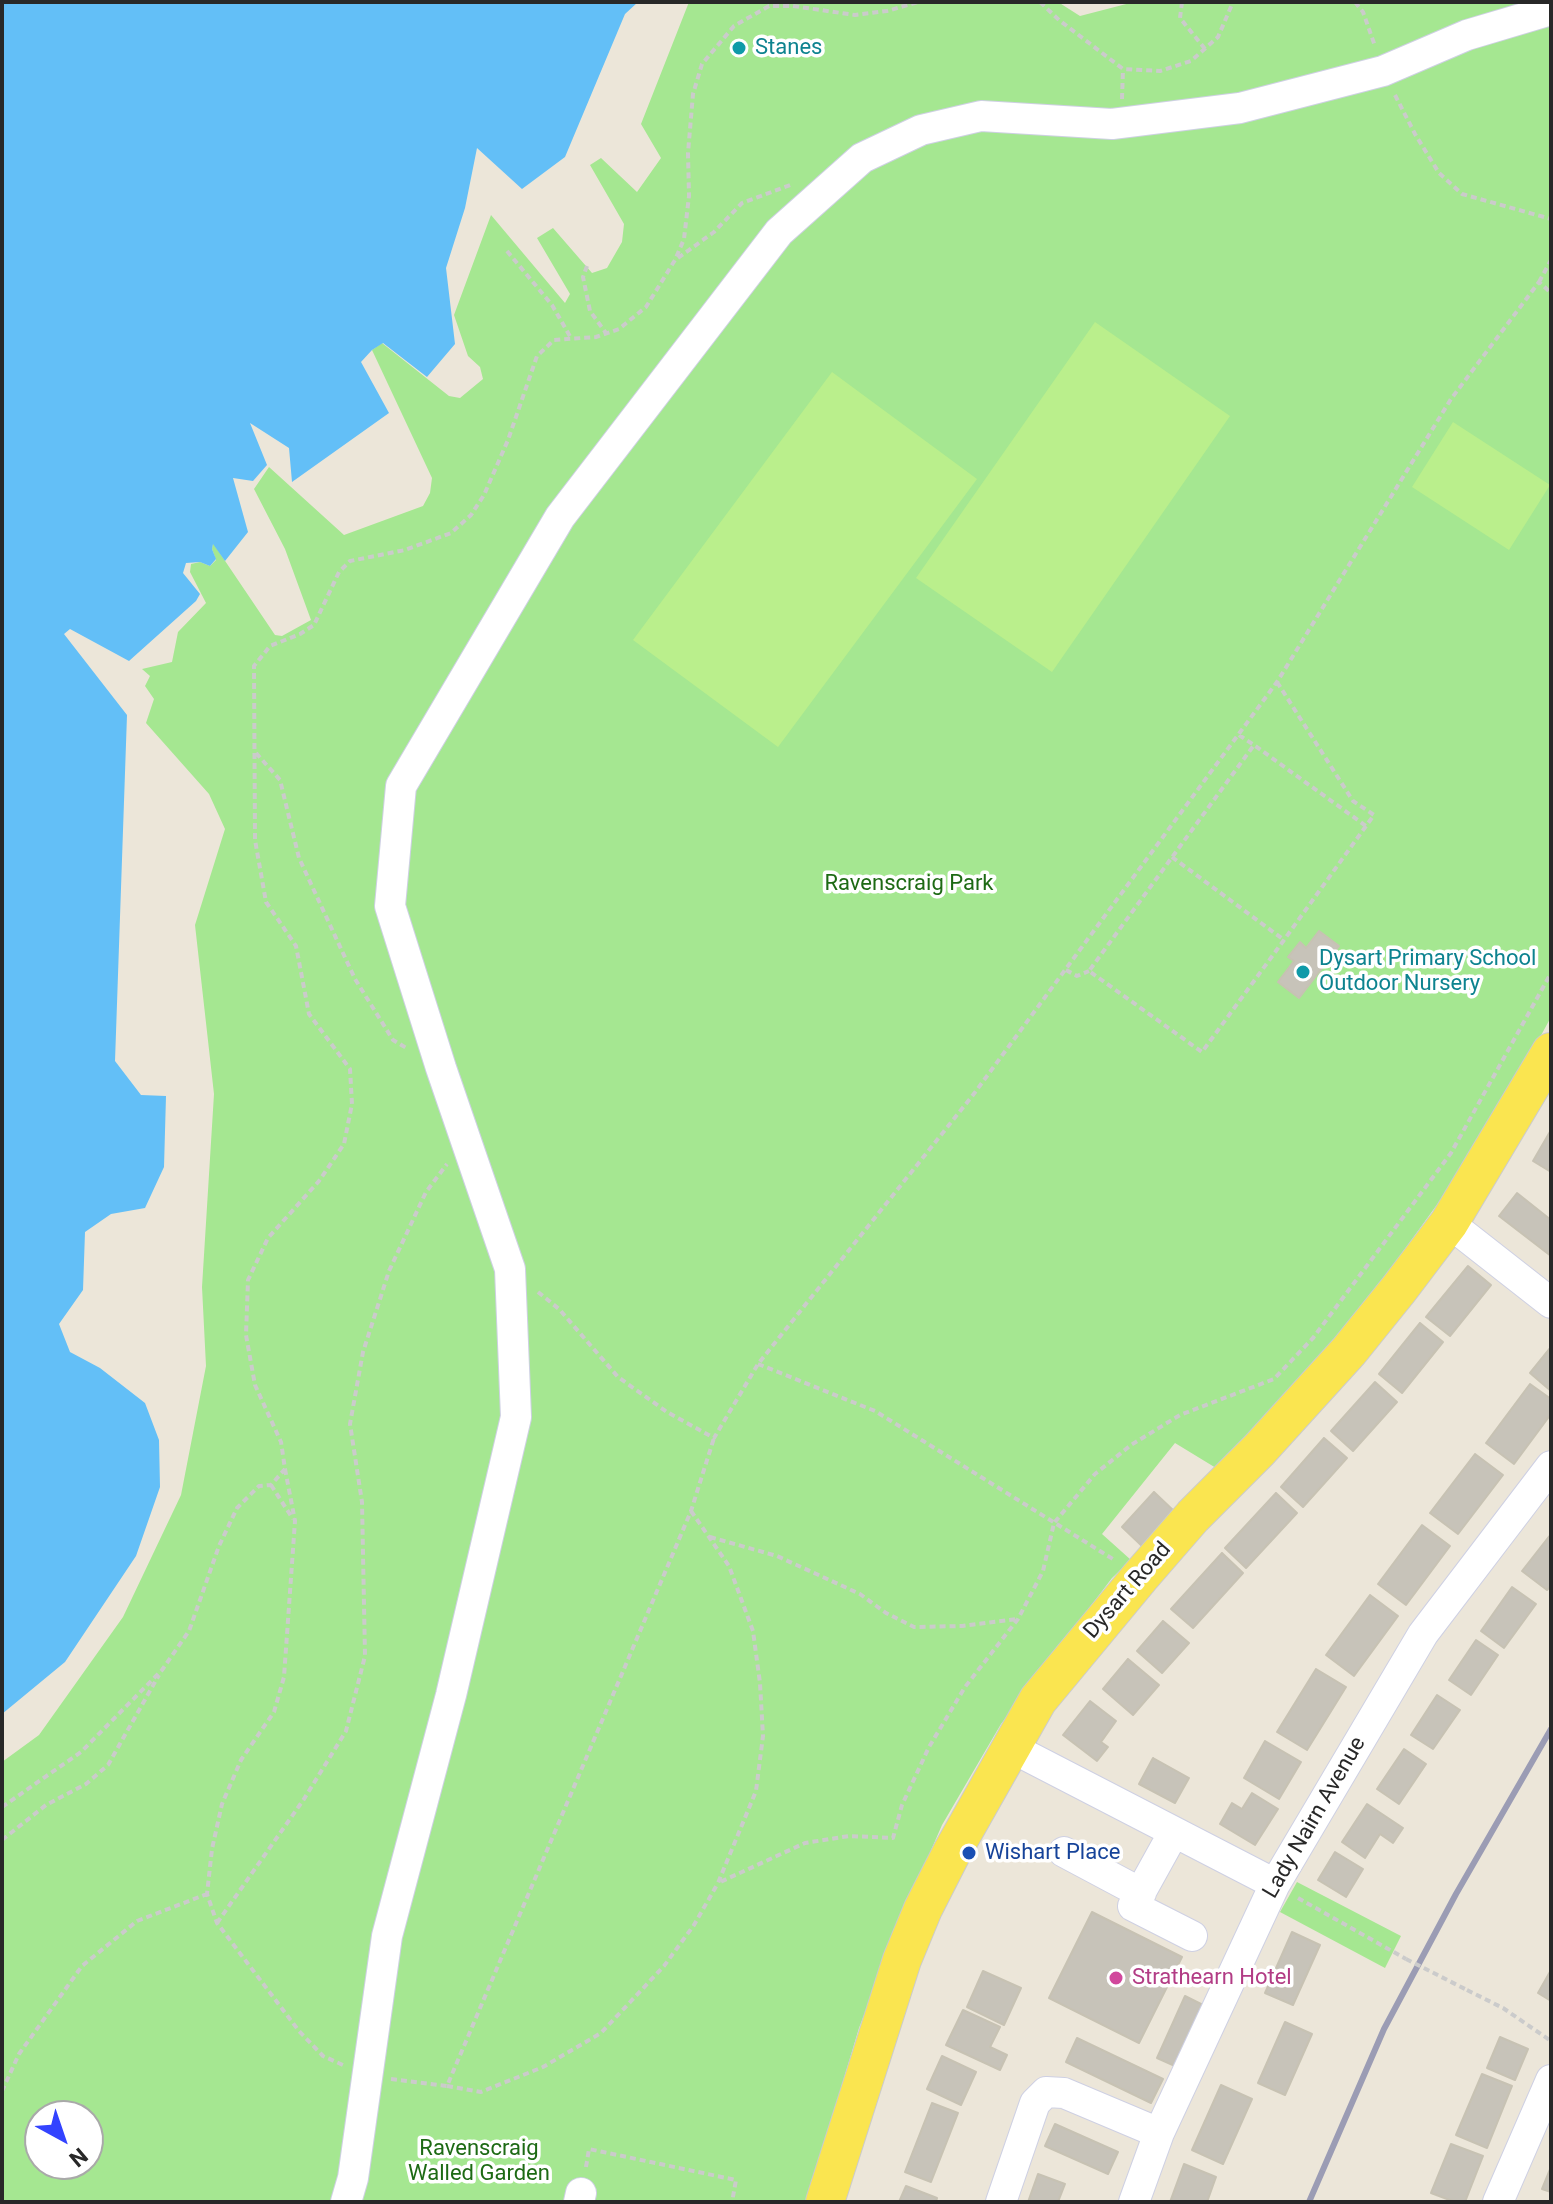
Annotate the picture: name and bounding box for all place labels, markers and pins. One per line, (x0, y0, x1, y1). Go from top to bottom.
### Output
place label: Stanes (755, 35, 822, 61)
marker: Stanes (730, 39, 748, 57)
place label: Dysart Primary School Outdoor Nursery (1319, 946, 1536, 998)
marker: Dysart Primary School Outdoor Nursery (1294, 963, 1312, 981)
place label: Wishart Place (985, 1840, 1120, 1866)
marker: Wishart Place (960, 1844, 978, 1862)
place label: Strathearn Hotel (1132, 1965, 1292, 1991)
marker: Strathearn Hotel (1107, 1969, 1125, 1987)

